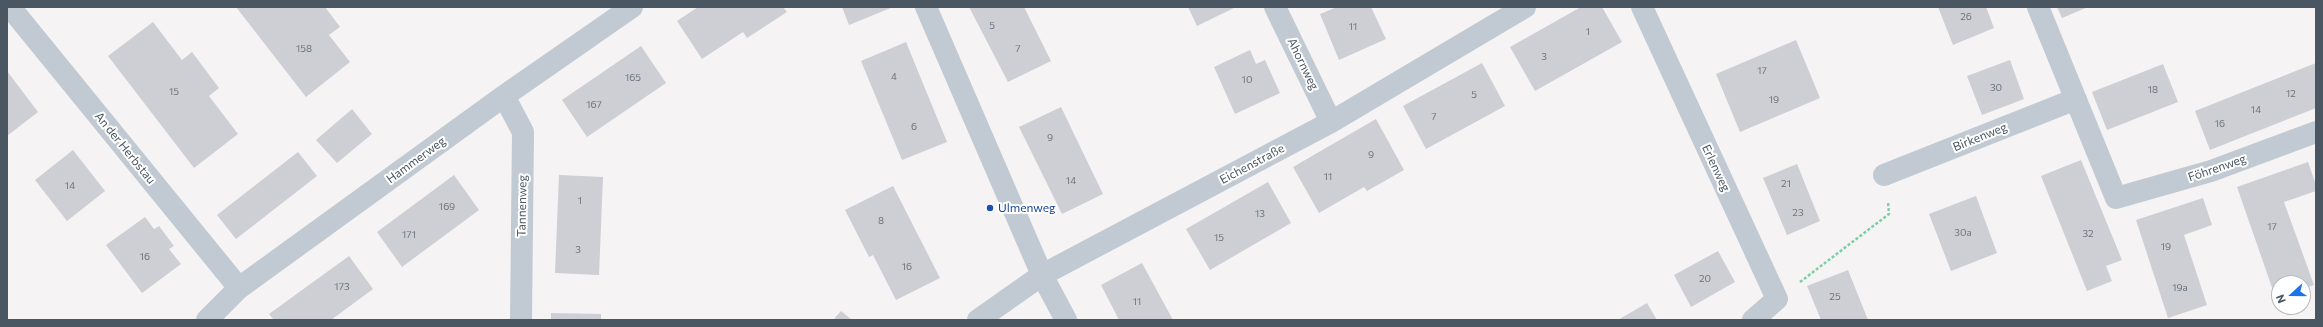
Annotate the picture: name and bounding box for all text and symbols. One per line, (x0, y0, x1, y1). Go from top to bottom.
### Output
house number: 26 (1960, 11, 1972, 23)
house number: 5 (989, 20, 995, 32)
house number: 11 (1349, 21, 1357, 33)
house number: 1 (1586, 26, 1590, 38)
street label: Ahornweg (1284, 36, 1322, 92)
house number: 158 (296, 43, 312, 55)
house number: 7 (1015, 43, 1021, 55)
house number: 3 (1541, 51, 1547, 63)
house number: 17 (1757, 65, 1767, 77)
house number: 4 (891, 71, 897, 83)
house number: 165 (625, 72, 641, 84)
house number: 10 (1242, 74, 1252, 86)
house number: 30 (1990, 82, 2002, 94)
house number: 18 (2148, 84, 2158, 96)
house number: 15 (169, 86, 179, 98)
house number: 12 (2286, 88, 2296, 100)
house number: 5 (1471, 89, 1477, 101)
house number: 19 (1769, 94, 1779, 106)
house number: 167 (586, 99, 602, 111)
house number: 14 (2251, 104, 2261, 116)
street label: An der Herbstau (92, 109, 158, 187)
house number: 7 (1431, 111, 1437, 123)
house number: 16 (2215, 118, 2225, 130)
street label: Birkenweg (1951, 120, 2009, 154)
house number: 6 (911, 121, 917, 133)
house number: 9 (1047, 132, 1053, 144)
street label: Hammerweg (384, 134, 448, 186)
street label: Eichenstraße (1217, 141, 1287, 187)
street label: Erlenweg (1699, 142, 1733, 194)
house number: 9 (1368, 149, 1374, 161)
street label: Föhrenweg (2186, 151, 2248, 185)
house number: 11 (1324, 171, 1332, 183)
street label: Tannenweg (514, 175, 530, 237)
house number: 14 (1066, 175, 1076, 187)
house number: 21 (1781, 178, 1791, 190)
house number: 14 (65, 180, 75, 192)
house number: 1 (578, 195, 582, 207)
house number: 169 (439, 201, 455, 213)
place label: Ulmenweg (998, 201, 1056, 215)
marker: Ulmenweg (985, 203, 995, 213)
house number: 23 (1792, 207, 1804, 219)
house number: 13 (1255, 208, 1265, 220)
house number: 8 (878, 215, 884, 227)
house number: 17 (2267, 221, 2277, 233)
house number: 30a (1954, 227, 1972, 239)
house number: 32 (2082, 228, 2094, 240)
house number: 171 (402, 229, 416, 241)
house number: 15 (1214, 232, 1224, 244)
house number: 19 (2161, 241, 2171, 253)
house number: 3 (575, 244, 581, 256)
house number: 16 (140, 251, 150, 263)
house number: 16 (902, 261, 912, 273)
house number: 20 (1699, 273, 1711, 285)
north arrow (2271, 275, 2311, 315)
house number: 173 (334, 281, 350, 293)
house number: 19a (2172, 282, 2188, 294)
house number: 25 (1829, 291, 1841, 303)
text: N (2273, 293, 2288, 305)
house number: 11 (1133, 296, 1141, 308)

